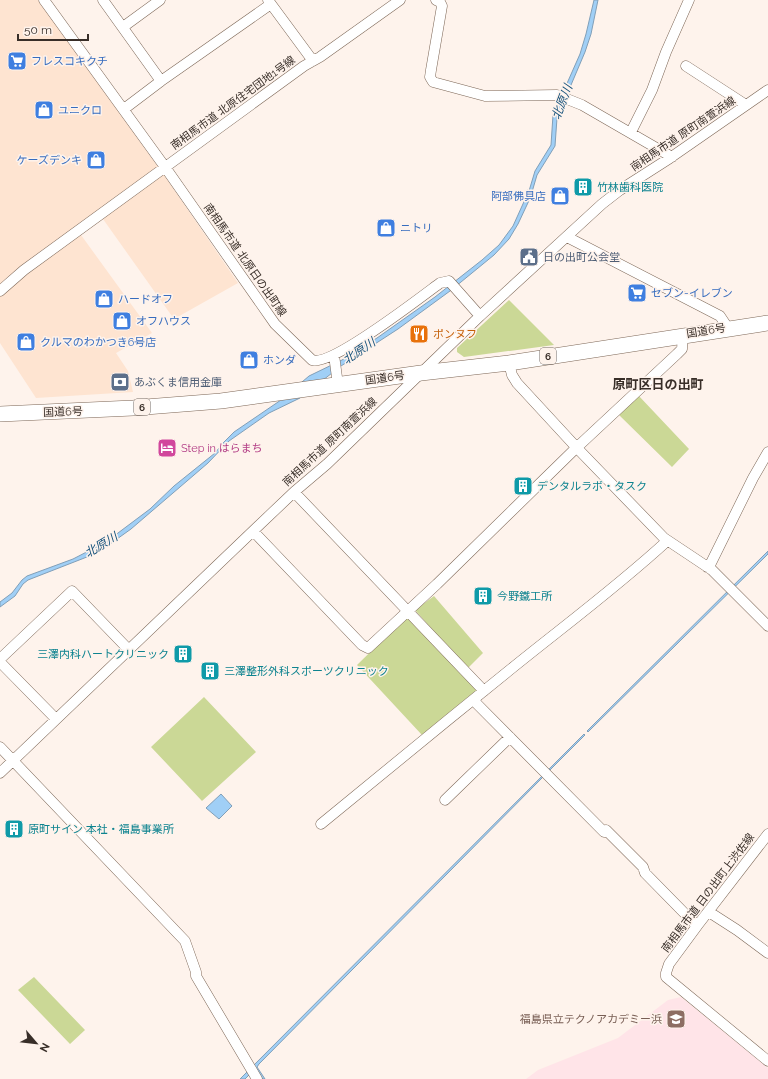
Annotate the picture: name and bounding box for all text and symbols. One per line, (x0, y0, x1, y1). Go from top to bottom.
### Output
scale bar (18, 16, 88, 42)
text: 50 m (24, 23, 52, 37)
supermarket icon: フレスコキクチ (6, 50, 28, 72)
street label: 南相馬市道 北原住宅団地1号線 (168, 54, 298, 152)
place label: フレスコキクチ (31, 55, 108, 68)
water label: 北原川 (549, 81, 576, 121)
street label: 南相馬市道 原町南萱浜線 (628, 94, 738, 174)
shop icon: ユニクロ (33, 99, 55, 121)
place label: ユニクロ (58, 104, 102, 117)
shop icon: ケーズデンキ (85, 149, 107, 171)
place label: ケーズデンキ (17, 154, 82, 167)
building icon: 竹林歯科医院 (572, 176, 594, 198)
place label: 竹林歯科医院 (597, 181, 663, 194)
shop icon: 阿部佛具店 (549, 185, 571, 207)
place label: 阿部佛具店 (491, 190, 546, 203)
street label: 南相馬市道 北原日の出町線 (201, 201, 289, 319)
shop icon: ニトリ (375, 217, 397, 239)
place label: ニトリ (400, 222, 433, 235)
public building icon: 日の出町公会堂 (518, 246, 540, 268)
place label: 日の出町公会堂 (543, 251, 620, 264)
supermarket icon: セブン-イレブン (626, 282, 648, 304)
place label: セブン-イレブン (651, 287, 733, 300)
shop icon: ハードオフ (93, 288, 115, 310)
place label: ハードオフ (118, 293, 173, 306)
shop icon: オフハウス (111, 310, 133, 332)
place label: オフハウス (136, 315, 191, 328)
street label: 国道6号 (685, 321, 727, 341)
restaurant icon: ポンヌフ (408, 323, 430, 345)
place label: ポンヌフ (433, 328, 477, 341)
shop icon: クルマのわかつき6号店 (15, 331, 37, 353)
water label: 北原川 (340, 334, 379, 367)
place label: クルマのわかつき6号店 (40, 336, 156, 349)
road number: 6 (540, 348, 556, 364)
shop icon: ホンダ (238, 349, 260, 371)
place label: ホンダ (263, 354, 296, 367)
street label: 国道6号 (364, 369, 406, 387)
bank icon: あぶくま信用金庫 (109, 371, 131, 393)
place label: あぶくま信用金庫 (134, 376, 222, 389)
district label: 原町区日の出町 (612, 377, 704, 392)
street label: 南相馬市道 原町南萱浜線 (280, 395, 380, 489)
road number: 6 (134, 399, 150, 415)
street label: 国道6号 (43, 405, 83, 419)
hotel icon: Step in はらまち (156, 437, 178, 459)
place label: Step in はらまち (181, 442, 263, 455)
building icon: デンタルラボ・タスク (512, 475, 534, 497)
place label: デンタルラボ・タスク (537, 480, 647, 493)
water label: 北原川 (82, 529, 122, 560)
building icon: 今野鐵工所 (472, 585, 494, 607)
place label: 今野鐵工所 (497, 590, 553, 603)
building icon: 三澤内科ハートクリニック (172, 643, 194, 665)
place label: 三澤内科ハートクリニック (37, 648, 169, 661)
building icon: 三澤整形外科スポーツクリニック (199, 660, 221, 682)
place label: 三澤整形外科スポーツクリニック (224, 665, 389, 678)
building icon: 原町サイン 本社・福島事業所 (3, 818, 25, 840)
place label: 原町サイン 本社・福島事業所 (28, 823, 175, 836)
street label: 南相馬市道 日の出町上渋佐線 (659, 831, 757, 955)
school or university icon: 福島県立テクノアカデミー浜 (665, 1008, 687, 1030)
place label: 福島県立テクノアカデミー浜 (520, 1013, 662, 1026)
north arrow (16, 1023, 56, 1063)
text: N (37, 1041, 52, 1054)

